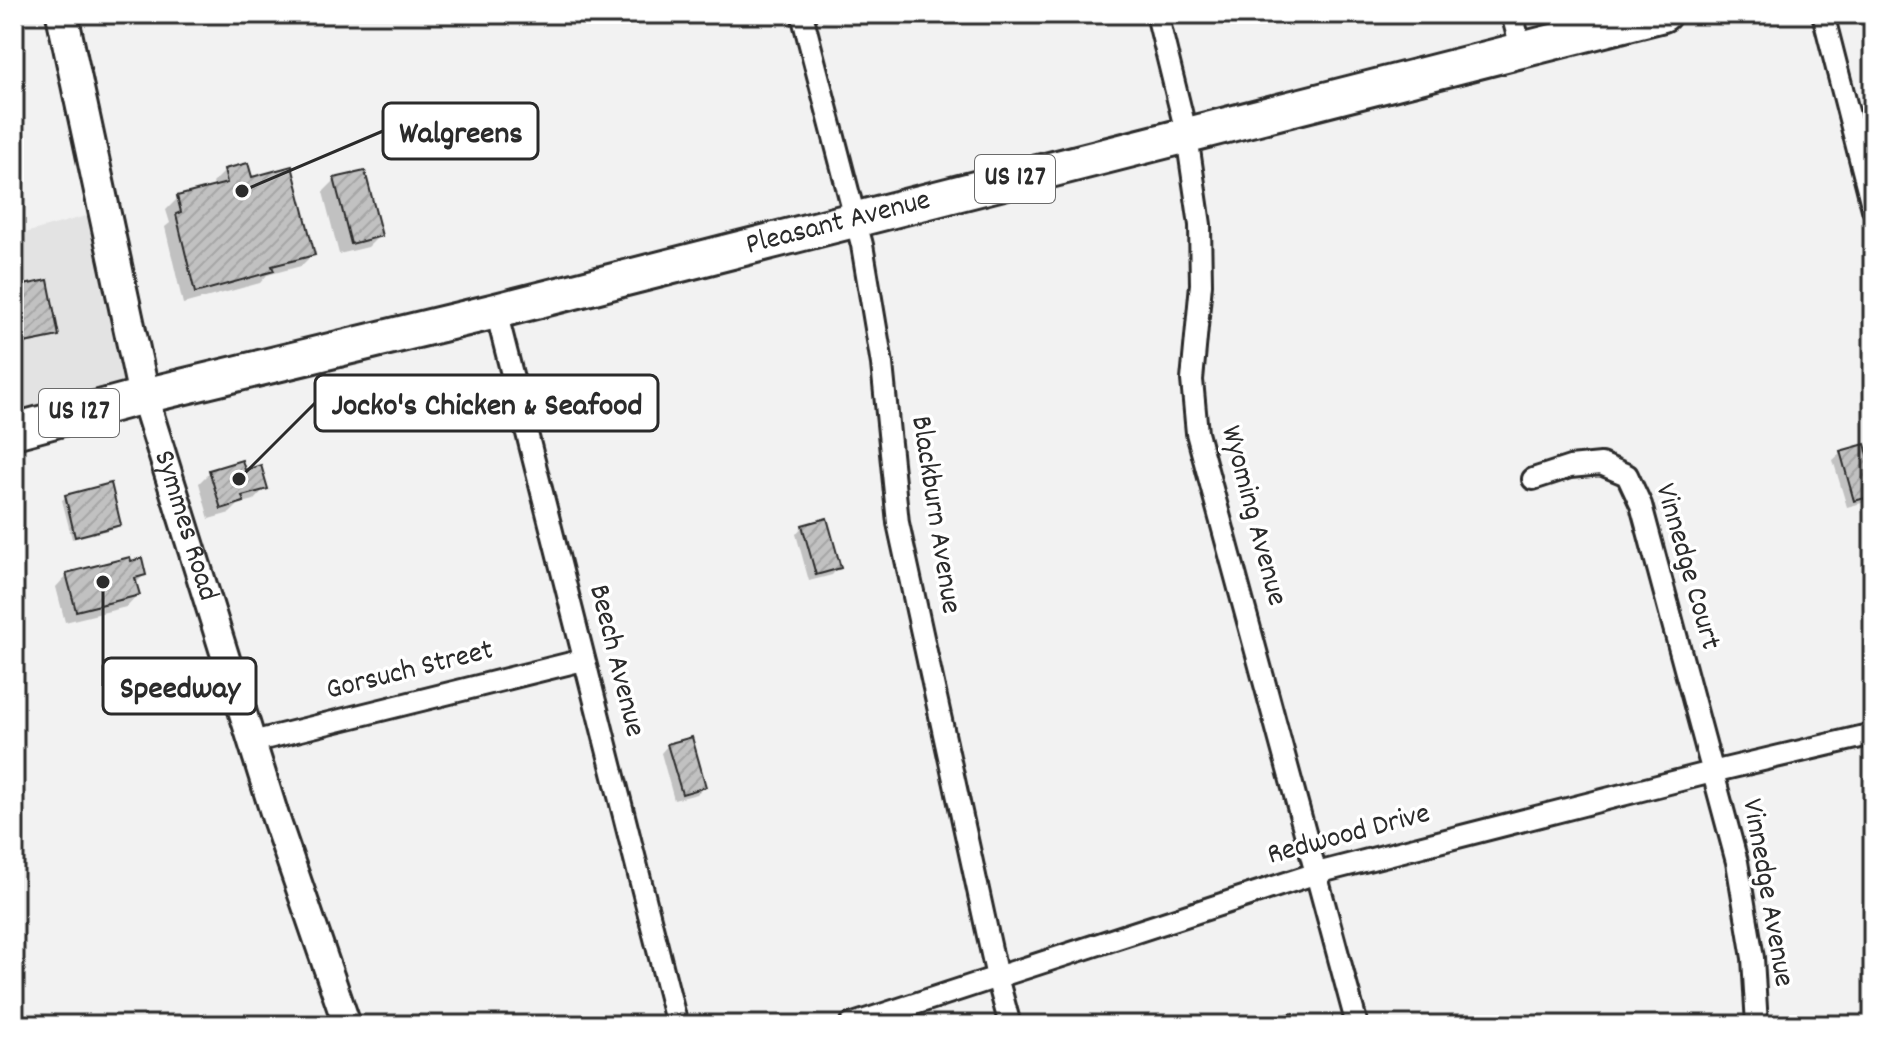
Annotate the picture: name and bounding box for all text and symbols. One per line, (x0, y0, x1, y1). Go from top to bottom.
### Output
callout: Walgreens (383, 103, 538, 159)
text: Walgreens (399, 113, 523, 159)
road number: US 127 (975, 155, 1055, 203)
street label: Pleasant Avenue (742, 180, 935, 268)
callout: Jocko's Chicken & Seafood (315, 375, 658, 431)
text: Jocko's Chicken & Seafood (331, 385, 643, 431)
road number: US 127 (39, 389, 119, 437)
street label: Blackburn Avenue (897, 413, 971, 617)
street label: Wyoming Avenue (1207, 421, 1297, 611)
street label: Symmes Road (141, 445, 228, 606)
street label: Vinnedge Court (1642, 479, 1730, 655)
street label: Beech Avenue (575, 580, 655, 742)
street label: Gorsuch Street (322, 630, 498, 714)
callout: Speedway (103, 658, 256, 714)
text: Speedway (120, 668, 241, 714)
street label: Redwood Drive (1263, 794, 1435, 878)
street label: Vinnedge Avenue (1728, 796, 1804, 990)

